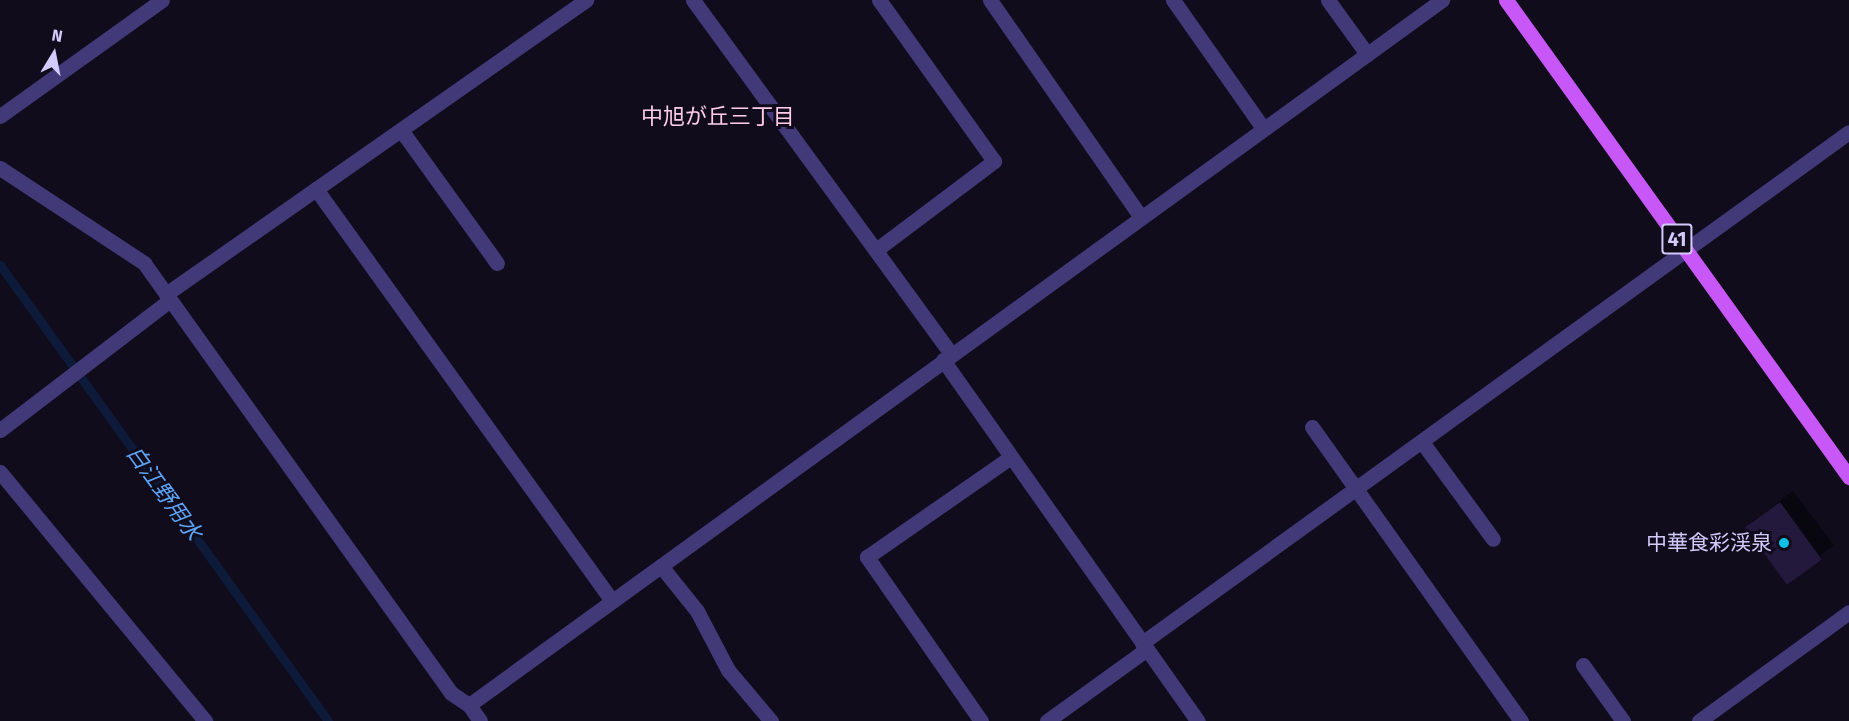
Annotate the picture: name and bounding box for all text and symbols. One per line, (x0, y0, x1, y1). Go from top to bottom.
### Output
north arrow (24, 24, 84, 84)
text: N (50, 26, 64, 46)
district label: 中旭が丘三丁目 (641, 104, 795, 130)
road number: 41 (1660, 222, 1694, 256)
water label: 白江野用水 (121, 441, 207, 545)
place label: 中華食彩渓泉 (1646, 530, 1772, 556)
marker: 中華食彩渓泉 (1777, 536, 1791, 550)

